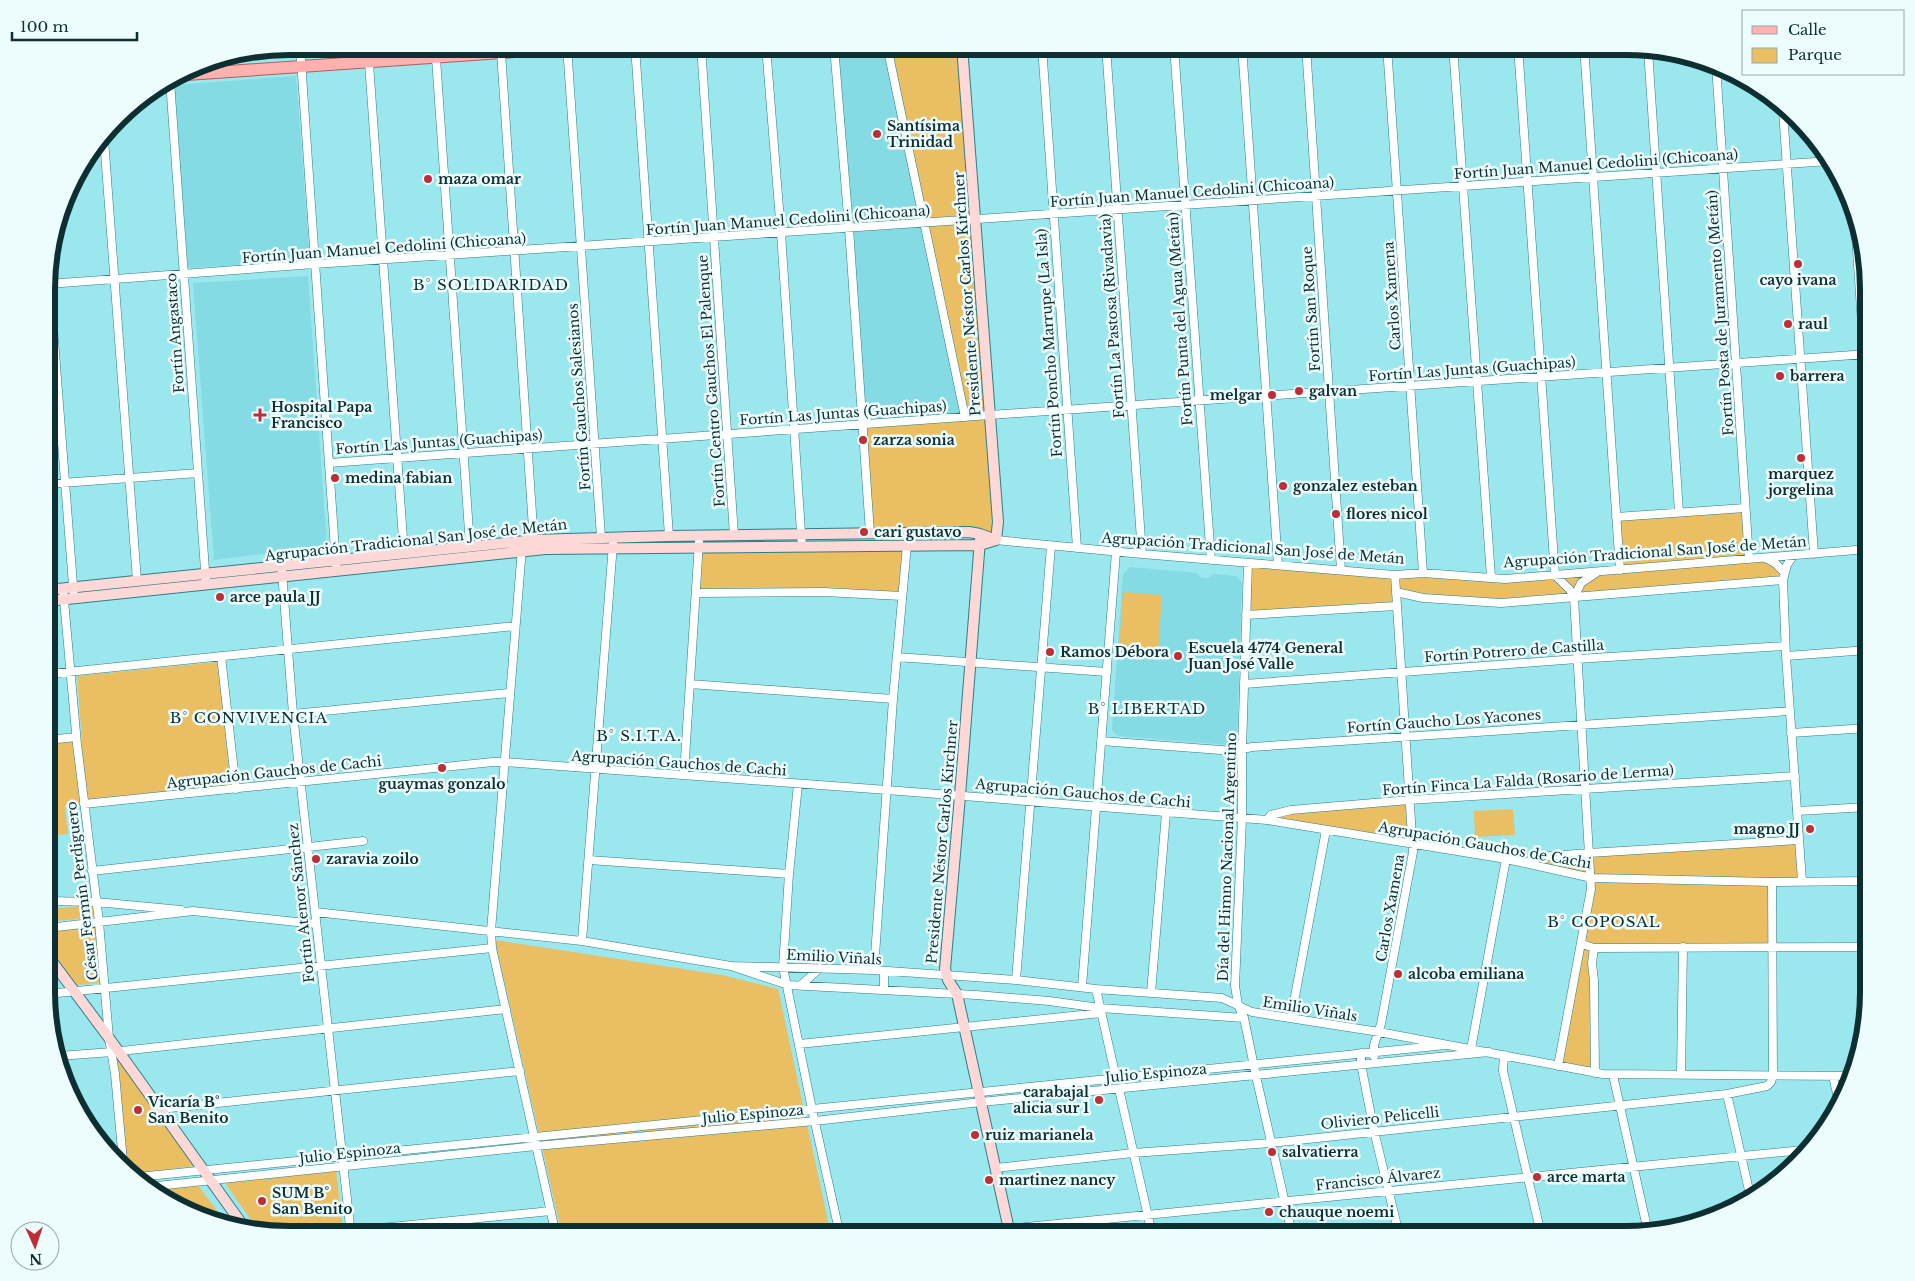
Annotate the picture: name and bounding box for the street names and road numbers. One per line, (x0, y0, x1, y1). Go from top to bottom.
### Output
street label: Fortín Juan Manuel Cedolini (Chicoana) (1453, 145, 1739, 183)
street label: Presidente Néstor Carlos Kirchner (949, 171, 985, 417)
street label: Fortín Juan Manuel Cedolini (Chicoana) (1049, 173, 1335, 211)
street label: Fortín Posta de Juramento (Metán) (1702, 190, 1738, 436)
street label: Fortín Juan Manuel Cedolini (Chicoana) (645, 201, 931, 239)
street label: Fortín Punta del Agua (Metán) (1164, 212, 1196, 426)
street label: Fortín La Pastosa (Rivadavia) (1096, 213, 1128, 419)
street label: Fortín Poncho Marrupe (La Isla) (1032, 228, 1066, 458)
street label: Fortín Juan Manuel Cedolini (Chicoana) (241, 229, 527, 267)
street label: Carlos Xamena (1379, 241, 1405, 351)
street label: Fortín San Roque (1298, 246, 1324, 372)
street label: Fortín Centro Gauchos El Palenque (693, 254, 729, 508)
street label: Fortín Angastaco (162, 272, 188, 394)
street label: Fortín Gauchos Salesianos (563, 303, 595, 491)
street label: Fortín Las Juntas (Guachipas) (1368, 353, 1576, 385)
street label: Fortín Las Juntas (Guachipas) (739, 397, 947, 429)
street label: Fortín Las Juntas (Guachipas) (335, 426, 543, 458)
street label: Agrupación Tradicional San José de Metán (263, 515, 568, 565)
street label: Agrupación Tradicional San José de Metán (1100, 528, 1405, 568)
street label: Agrupación Tradicional San José de Metán (1502, 532, 1807, 572)
street label: Fortín Potrero de Castilla (1424, 636, 1605, 666)
street label: Fortín Gaucho Los Yacones (1346, 705, 1542, 737)
street label: Presidente Néstor Carlos Kirchner (922, 719, 962, 965)
street label: Día del Himno Nacional Argentino (1214, 732, 1240, 982)
street label: Agrupación Gauchos de Cachi (570, 746, 788, 780)
street label: Agrupación Gauchos de Cachi (165, 752, 383, 792)
street label: Fortín Finca La Falda (Rosario de Lerma) (1382, 761, 1674, 799)
street label: Agrupación Gauchos de Cachi (974, 775, 1192, 811)
street label: César Fermín Perdiguero (62, 801, 102, 981)
street label: Agrupación Gauchos de Cachi (1376, 817, 1593, 873)
street label: Fortín Atenor Sánchez (284, 822, 318, 984)
street label: Carlos Xamena (1372, 852, 1408, 963)
street label: Emilio Viñals (786, 946, 882, 968)
street label: Emilio Viñals (1261, 993, 1359, 1025)
street label: Julio Espinoza (1102, 1060, 1208, 1087)
street label: Julio Espinoza (699, 1101, 805, 1128)
street label: Oliviero Pelicelli (1320, 1103, 1440, 1133)
street label: Julio Espinoza (296, 1139, 402, 1167)
street label: Francisco Álvarez (1314, 1163, 1442, 1195)

